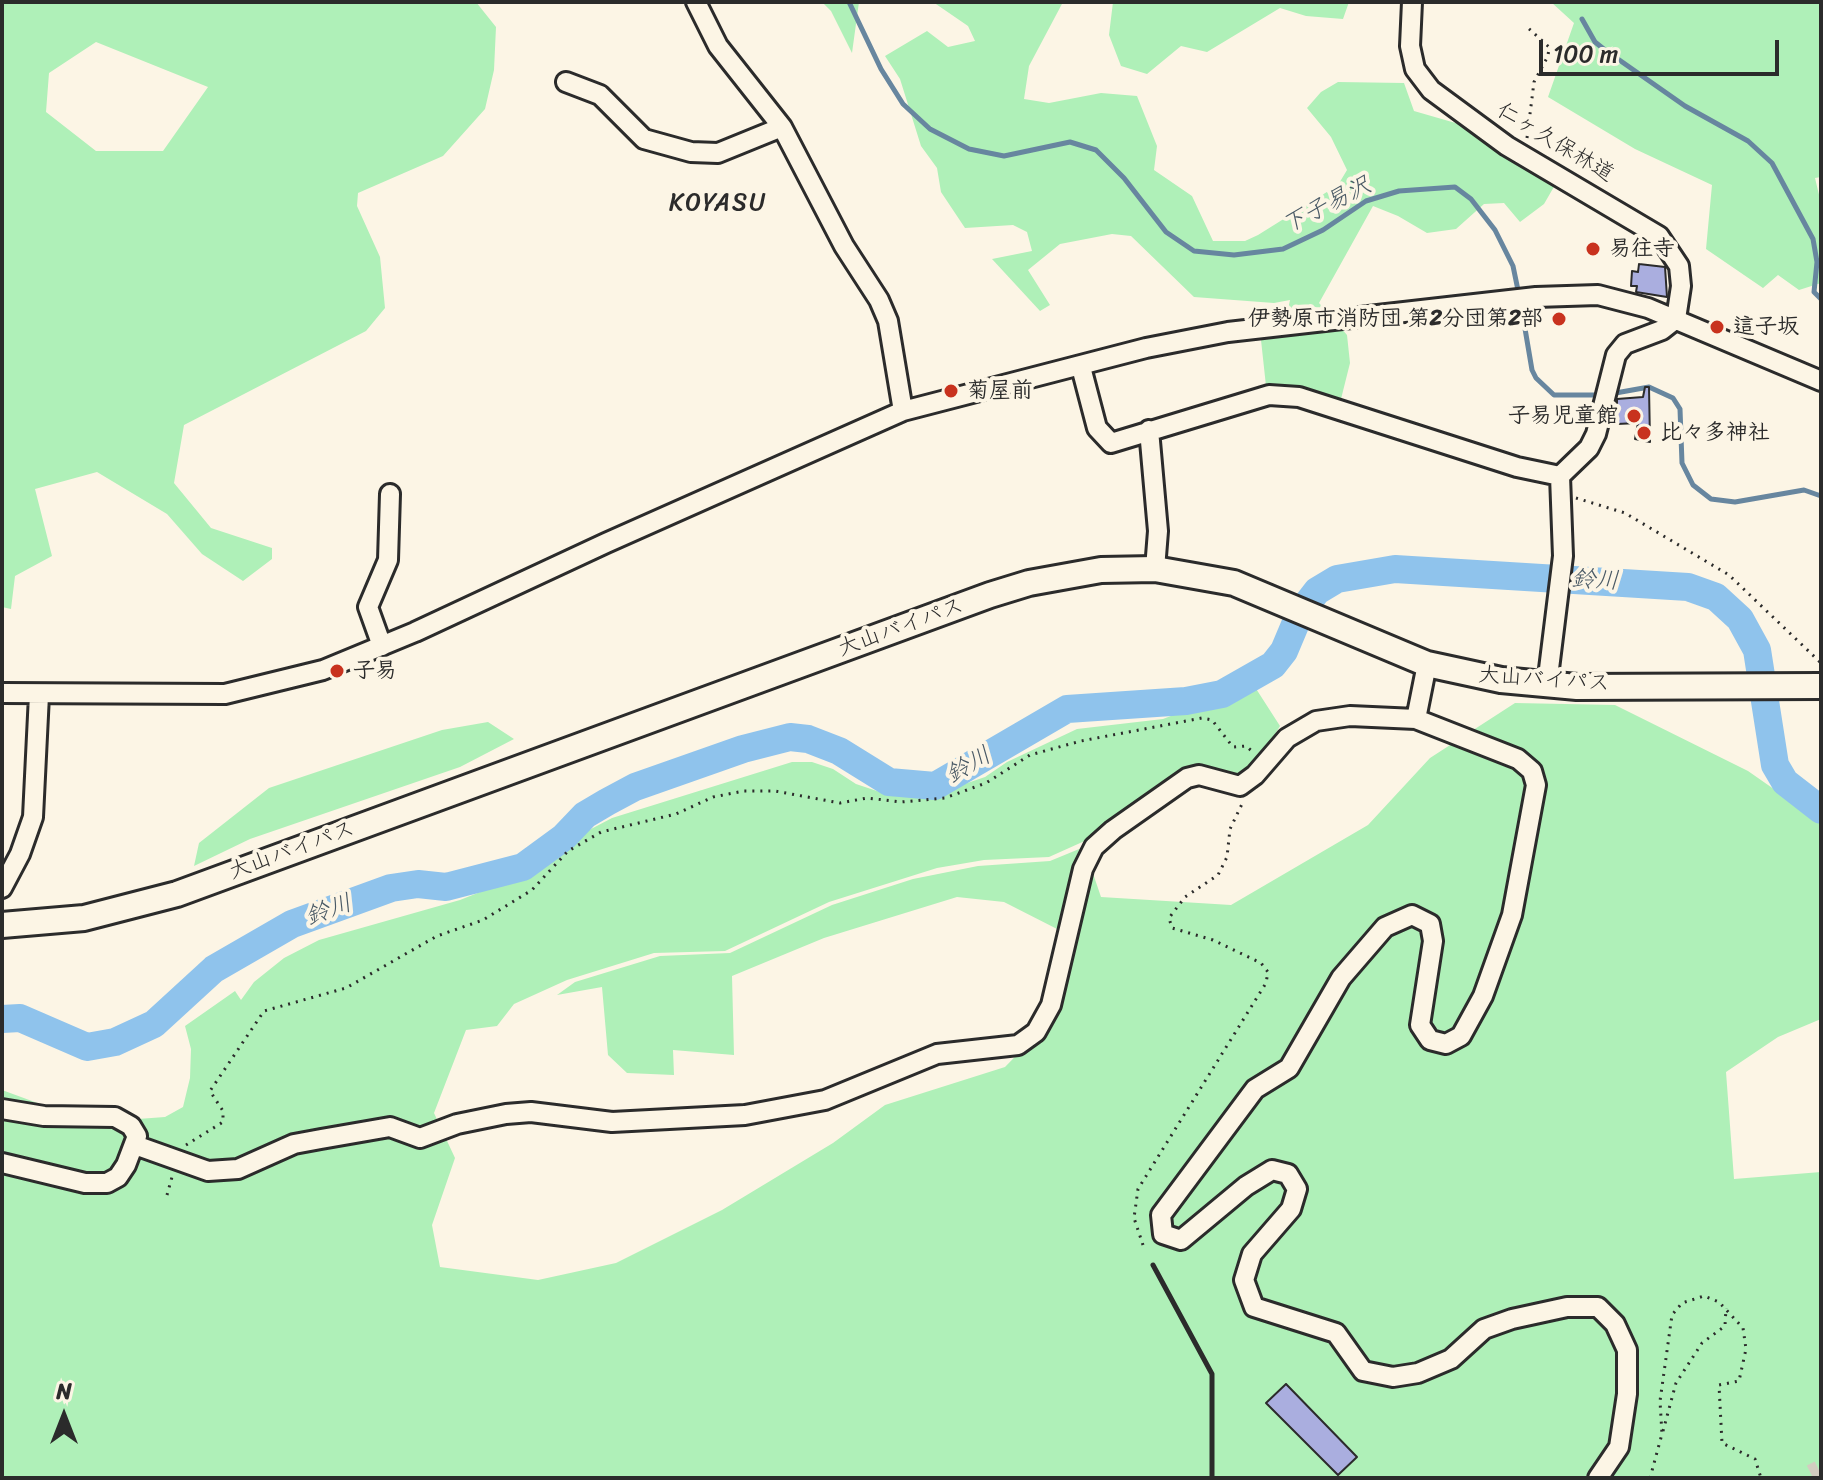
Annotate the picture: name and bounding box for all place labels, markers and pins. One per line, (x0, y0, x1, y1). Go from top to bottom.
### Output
place label: 易往寺 (1609, 236, 1675, 262)
marker: 易往寺 (1584, 240, 1602, 258)
place label: 伊勢原市消防団 第2分団第2部 (1248, 306, 1543, 332)
marker: 伊勢原市消防団 第2分団第2部 (1550, 310, 1568, 328)
place label: 這子坂 (1733, 314, 1799, 340)
marker: 這子坂 (1708, 318, 1726, 336)
place label: 菊屋前 (967, 378, 1033, 404)
marker: 菊屋前 (942, 382, 960, 400)
place label: 子易児童館 (1508, 403, 1618, 429)
marker: 子易児童館 (1625, 407, 1643, 425)
place label: 比々多神社 (1660, 420, 1770, 446)
marker: 比々多神社 (1635, 424, 1653, 442)
place label: 子易 (353, 658, 397, 684)
marker: 子易 (328, 662, 346, 680)

